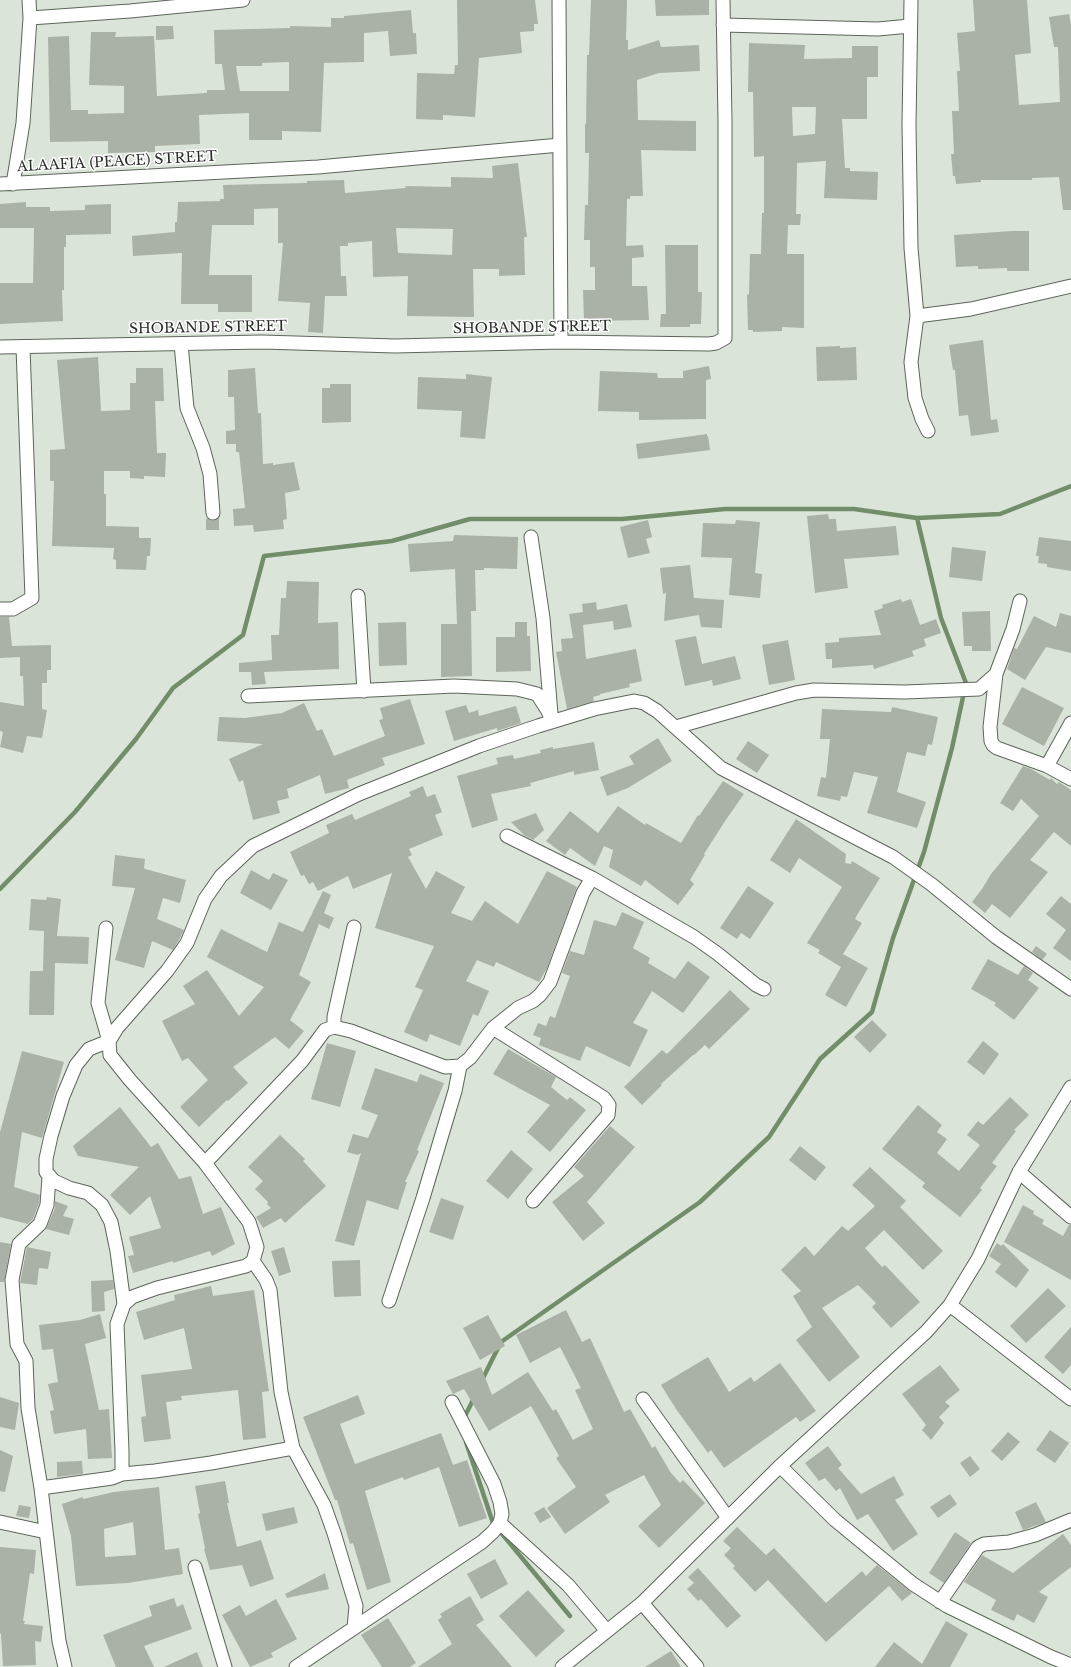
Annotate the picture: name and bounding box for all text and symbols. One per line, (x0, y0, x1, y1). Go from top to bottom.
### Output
street label: ALAAFIA (PEACE) STREET (16, 148, 218, 176)
street label: SHOBANDE STREET (129, 318, 287, 338)
street label: SHOBANDE STREET (453, 318, 611, 338)

